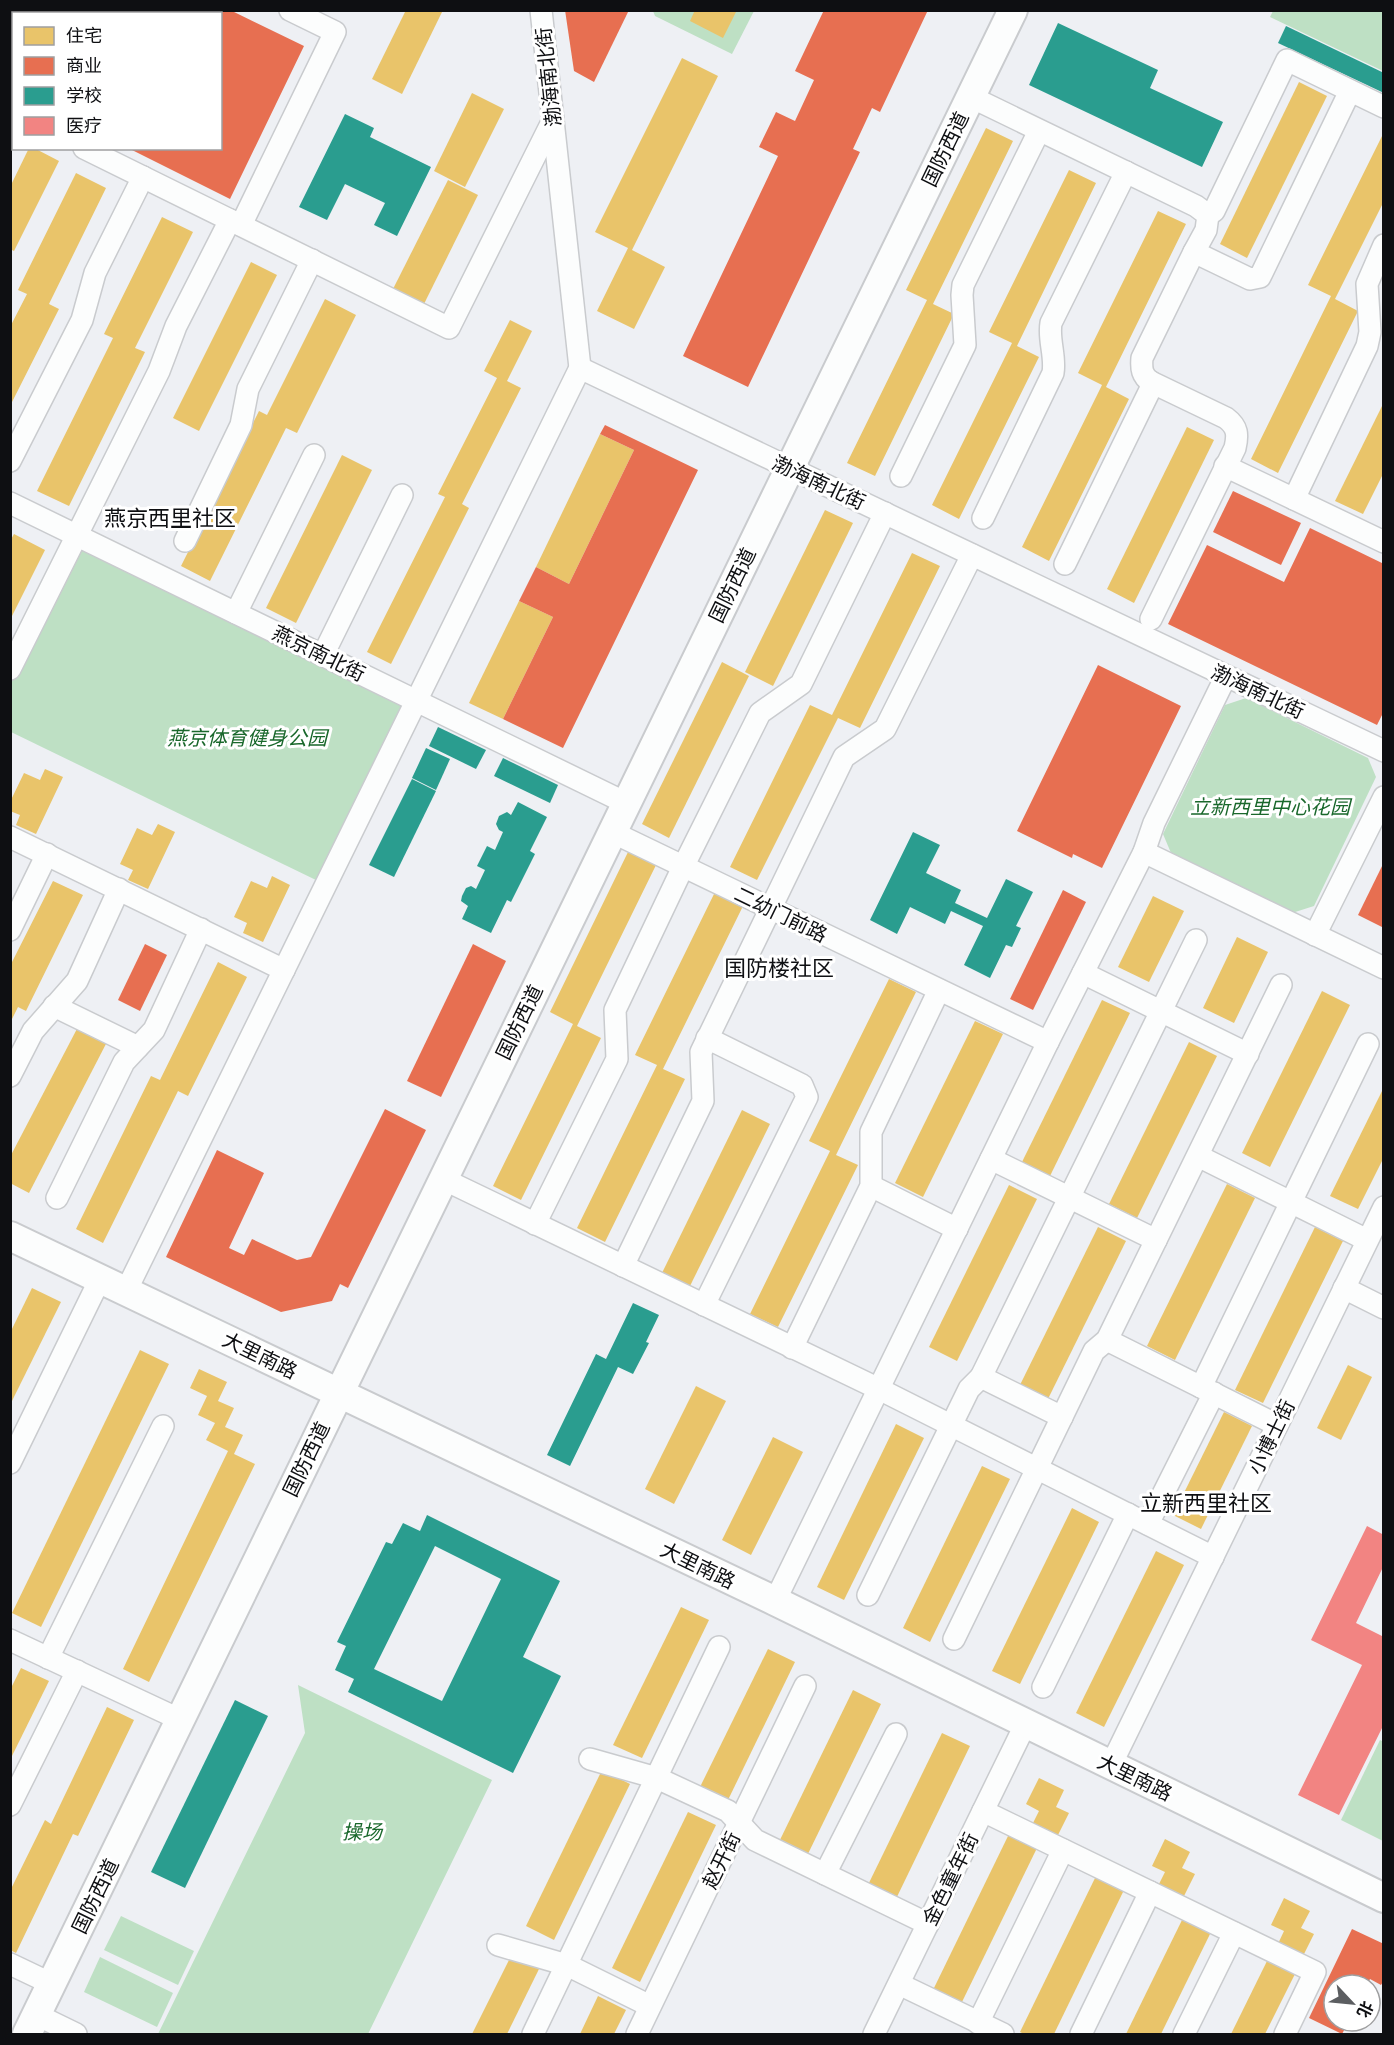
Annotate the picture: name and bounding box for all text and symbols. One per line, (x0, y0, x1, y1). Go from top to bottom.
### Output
legend (12, 12, 222, 150)
text: 住宅 (66, 23, 102, 47)
street label: 渤海南北街 (529, 26, 567, 128)
text: 商业 (66, 53, 102, 77)
text: 学校 (66, 83, 102, 107)
street label: 国防西道 (915, 107, 975, 191)
text: 医疗 (66, 113, 102, 137)
street label: 渤海南北街 (768, 449, 870, 515)
district label: 燕京西里社区 (104, 502, 236, 532)
street label: 国防西道 (702, 543, 762, 627)
street label: 燕京南北街 (268, 619, 370, 687)
street label: 渤海南北街 (1207, 658, 1309, 724)
park label: 燕京体育健身公园 (167, 724, 330, 751)
park label: 立新西里中心花园 (1190, 793, 1353, 820)
street label: 二幼门前路 (730, 880, 832, 948)
district label: 国防楼社区 (724, 952, 834, 982)
street label: 国防西道 (489, 980, 549, 1064)
street label: 大里南路 (218, 1325, 302, 1385)
street label: 小博士街 (1241, 1395, 1301, 1479)
street label: 国防西道 (276, 1417, 336, 1501)
district label: 立新西里社区 (1140, 1487, 1272, 1517)
street label: 大里南路 (656, 1535, 740, 1595)
street label: 大里南路 (1093, 1747, 1177, 1807)
park label: 操场 (342, 1818, 384, 1845)
street label: 赵开街 (696, 1827, 746, 1893)
street label: 金色童年街 (916, 1828, 984, 1930)
street label: 国防西道 (65, 1854, 125, 1938)
north arrow (1322, 1973, 1382, 2033)
text: 北 (1352, 1998, 1379, 2022)

